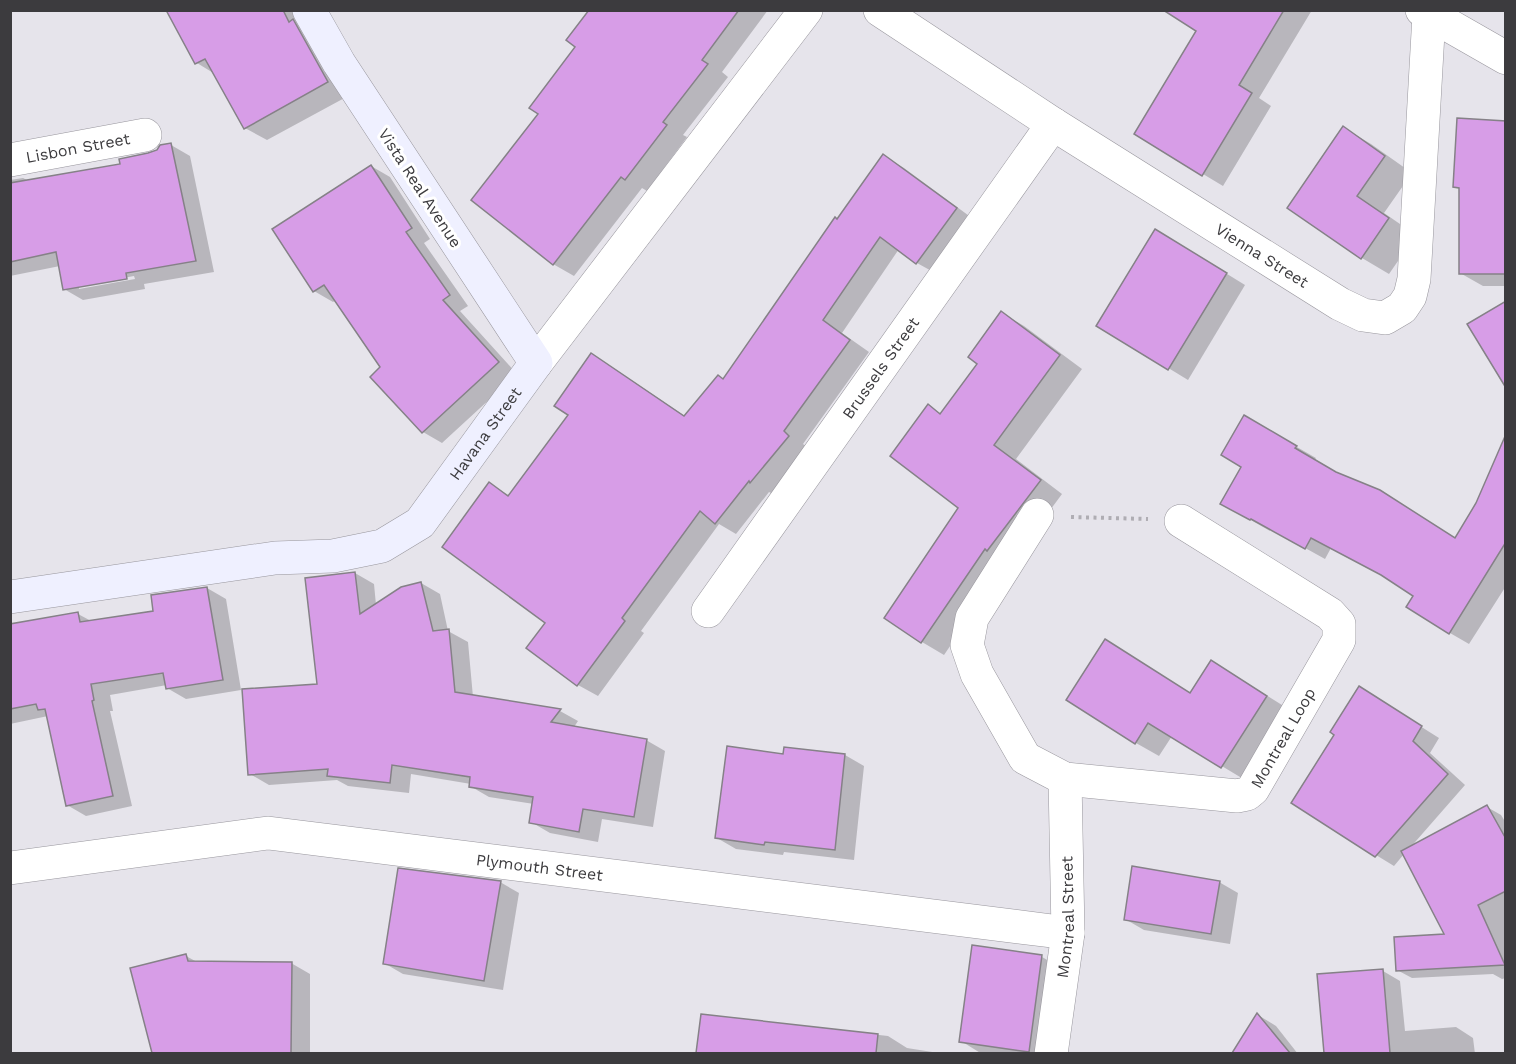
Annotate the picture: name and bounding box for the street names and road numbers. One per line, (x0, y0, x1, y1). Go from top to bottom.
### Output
street label: Vista Real Avenue (374, 125, 466, 251)
street label: Lisbon Street (24, 128, 132, 166)
street label: Vienna Street (1212, 219, 1312, 292)
street label: Brussels Street (838, 313, 923, 422)
street label: Havana Street (445, 383, 525, 483)
street label: Montreal Loop (1246, 684, 1319, 791)
street label: Plymouth Street (475, 850, 604, 884)
street label: Montreal Street (1052, 856, 1078, 979)

